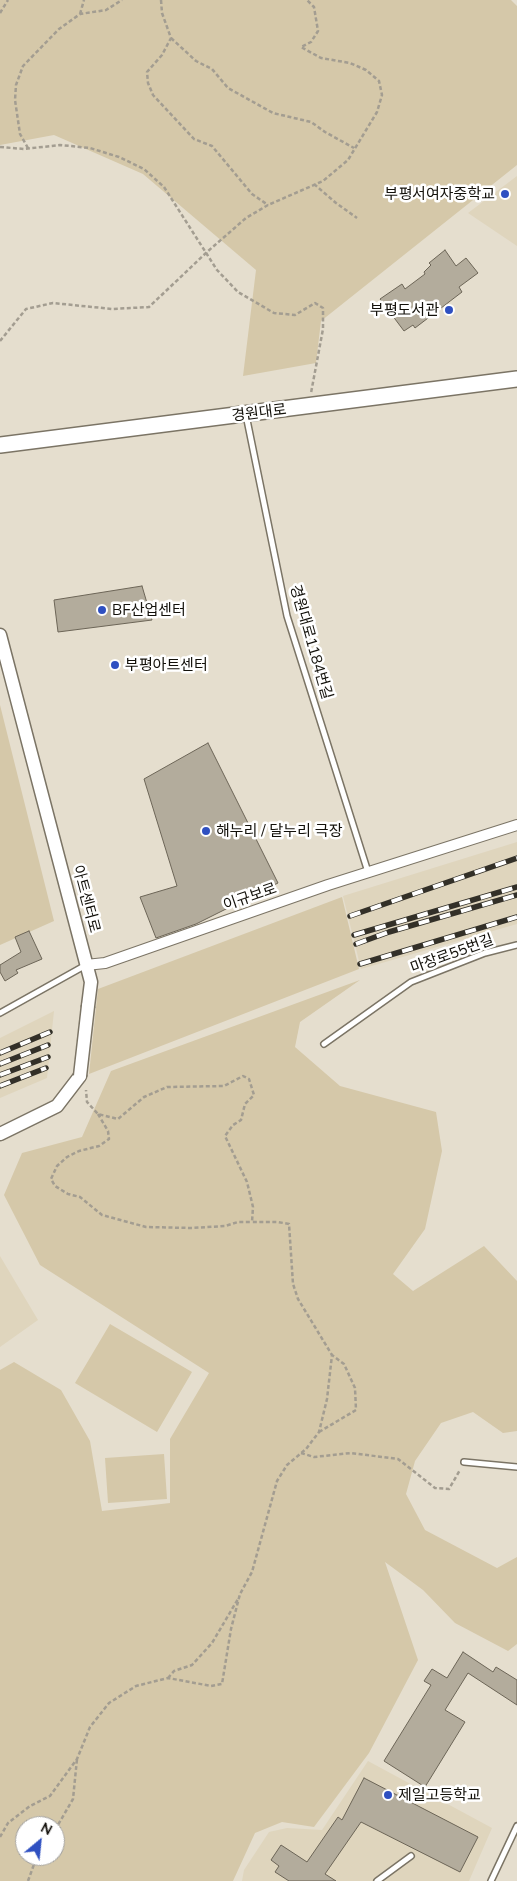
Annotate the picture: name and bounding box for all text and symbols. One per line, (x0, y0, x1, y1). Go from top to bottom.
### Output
place label: 부평서여자중학교 (385, 185, 495, 203)
marker: 부평서여자중학교 (499, 188, 511, 200)
place label: 부평도서관 (370, 301, 439, 319)
marker: 부평도서관 (443, 304, 455, 316)
street label: 경원대로 (231, 401, 287, 425)
street label: 경원대로1184번길 (286, 582, 336, 702)
place label: BF산업센터 (112, 601, 186, 619)
marker: BF산업센터 (96, 604, 108, 616)
place label: 부평아트센터 (125, 656, 208, 674)
marker: 부평아트센터 (109, 659, 121, 671)
place label: 해누리 / 달누리 극장 (216, 822, 342, 840)
marker: 해누리 / 달누리 극장 (200, 825, 212, 837)
street label: 아트센터로 (68, 863, 104, 935)
street label: 이규보로 (221, 880, 279, 914)
street label: 마장로55번길 (408, 931, 496, 977)
place label: 제일고등학교 (398, 1786, 481, 1804)
marker: 제일고등학교 (382, 1789, 394, 1801)
north arrow (15, 1816, 65, 1866)
text: N (38, 1818, 55, 1839)

